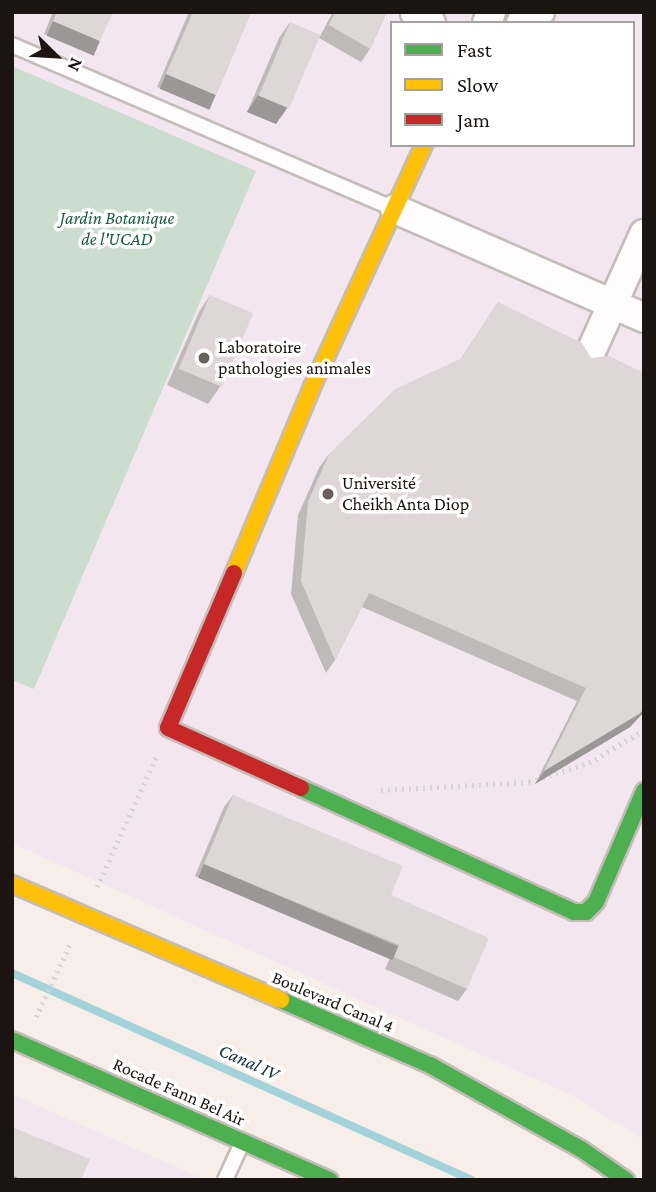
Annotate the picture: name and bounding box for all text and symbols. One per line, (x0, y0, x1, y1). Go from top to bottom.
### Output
north arrow (21, 21, 91, 91)
legend (390, 21, 635, 147)
text: Fast (457, 38, 492, 62)
text: N (63, 55, 88, 75)
text: Slow (457, 73, 498, 97)
text: Jam (457, 108, 490, 132)
park label: Jardin Botanique de l'UCAD (60, 208, 174, 250)
place label: Laboratoire pathologies animales (218, 337, 371, 380)
marker: Laboratoire pathologies animales (196, 350, 212, 366)
place label: Université Cheikh Anta Diop (342, 473, 469, 516)
marker: Université Cheikh Anta Diop (320, 486, 336, 502)
street label: Boulevard Canal 4 (269, 967, 397, 1037)
water label: Canal IV (215, 1039, 283, 1085)
street label: Rocade Fann Bel Air (110, 1053, 248, 1131)

